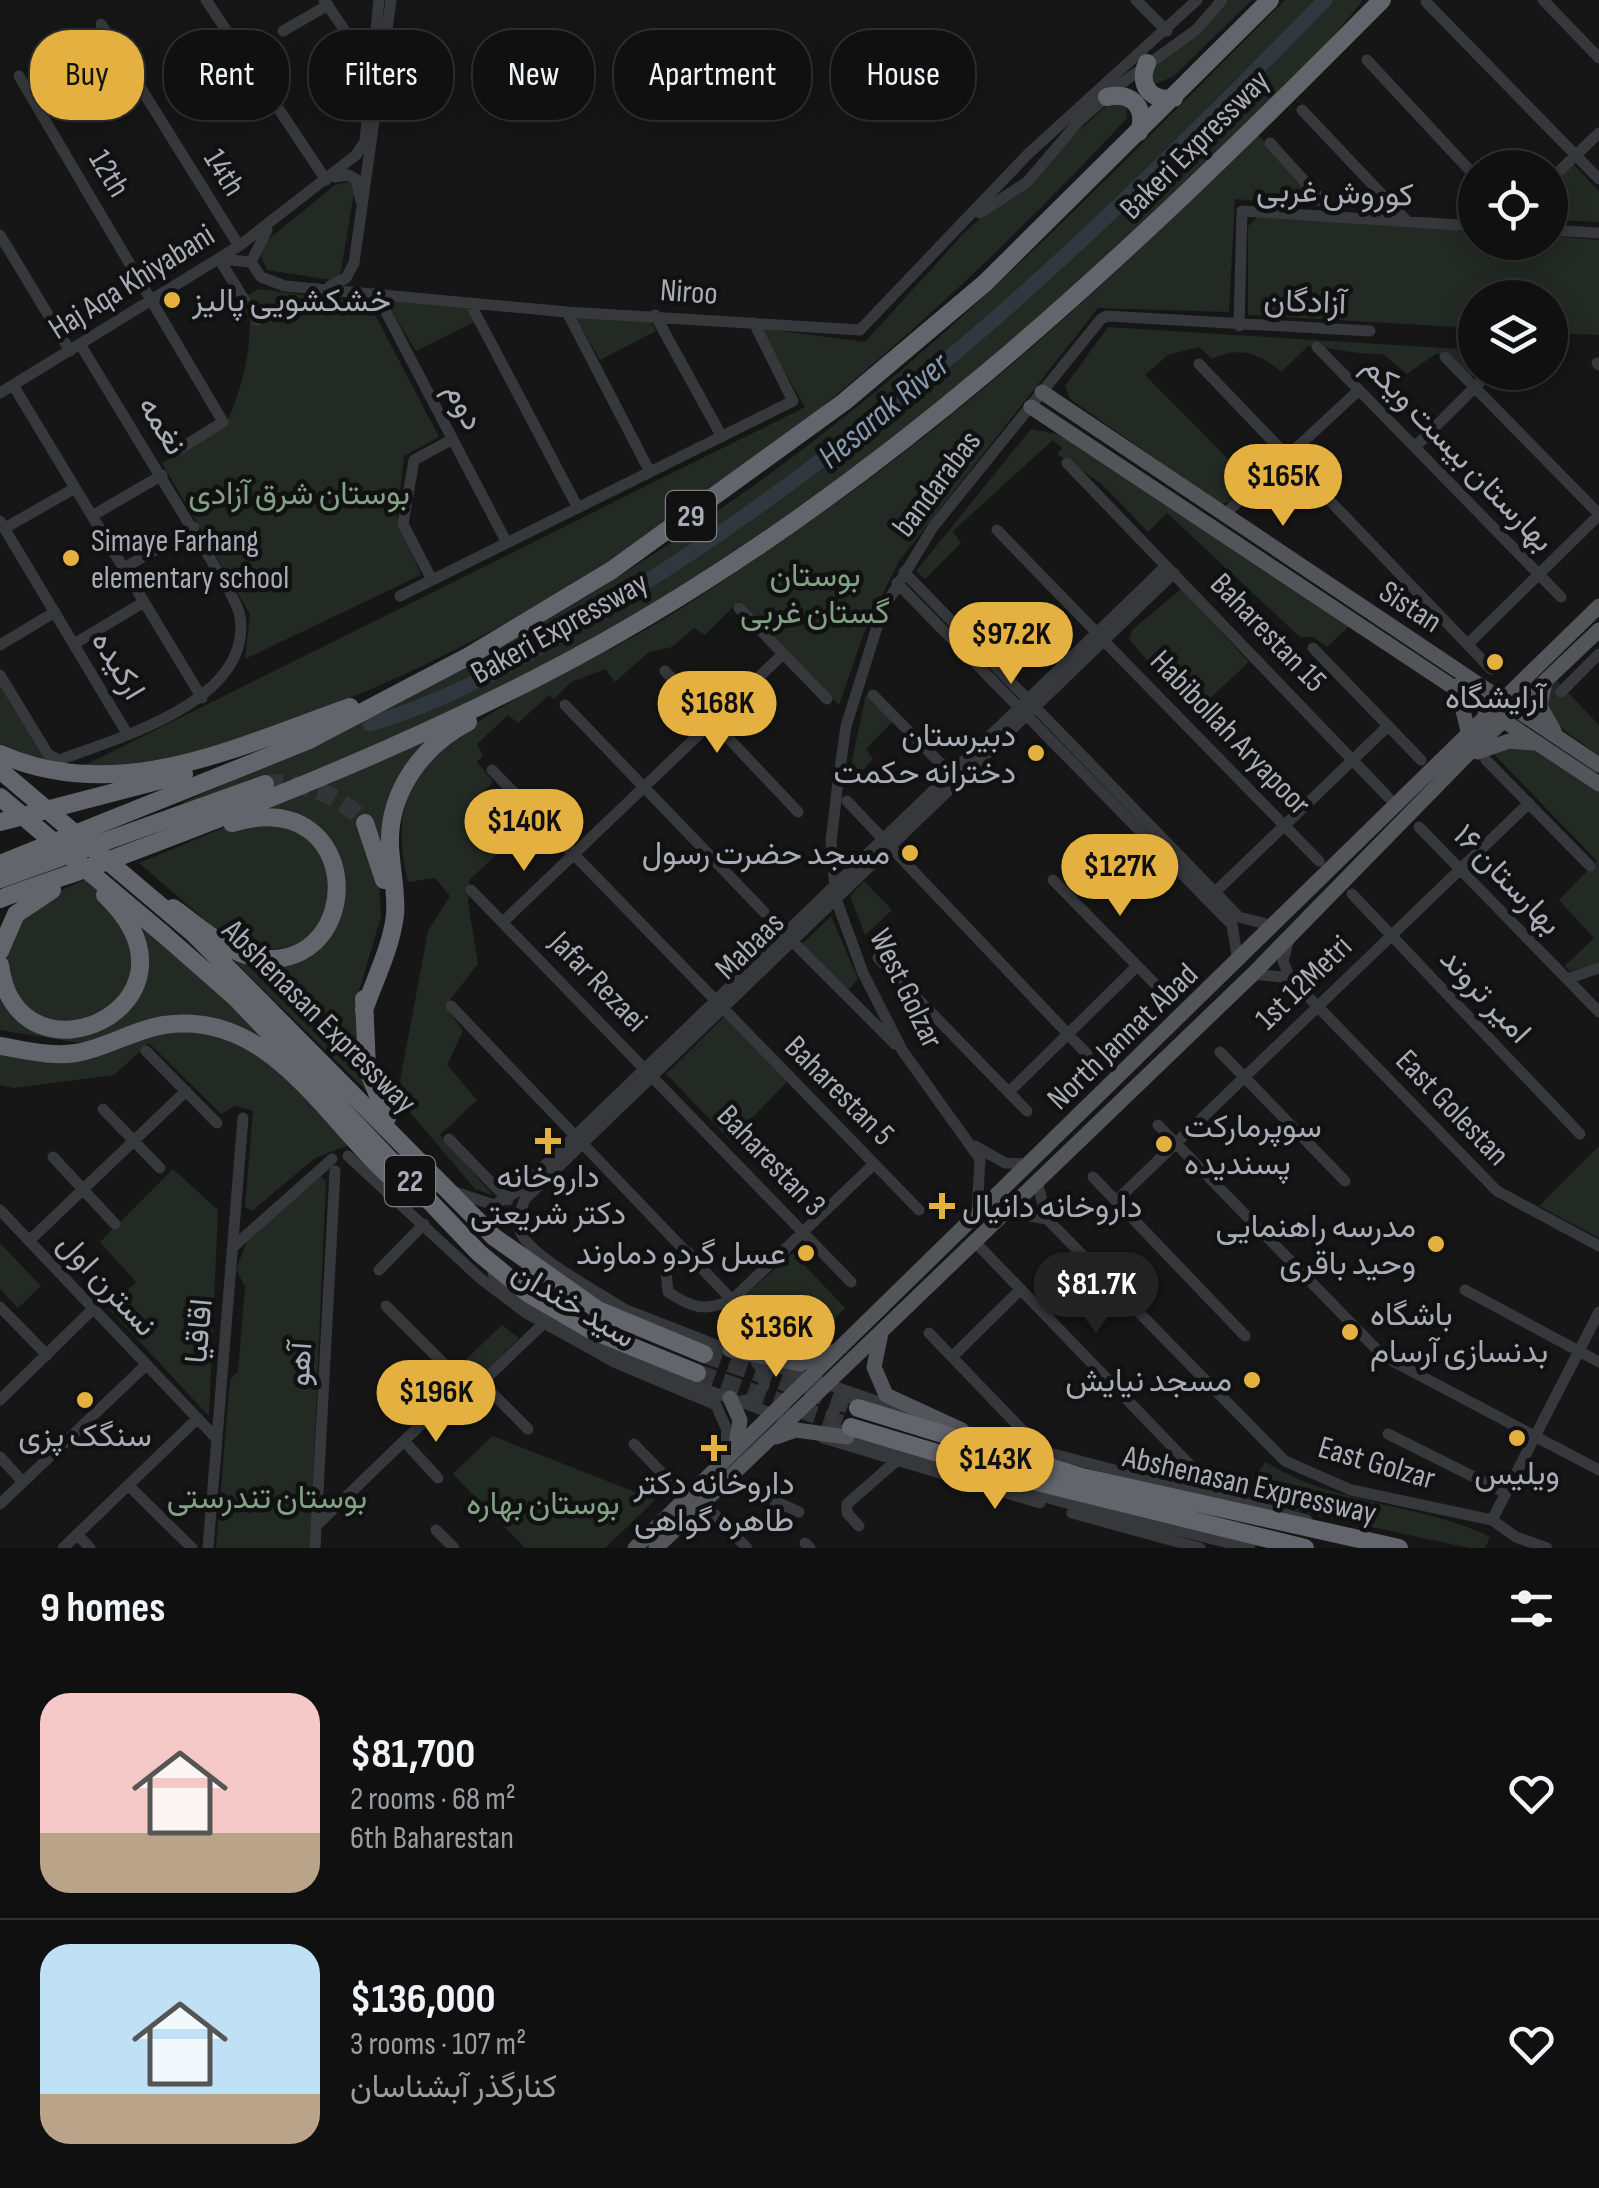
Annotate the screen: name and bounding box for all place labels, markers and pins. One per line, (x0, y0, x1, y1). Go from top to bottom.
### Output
place label: خشکشویی پالیز (191, 282, 391, 322)
marker: خشکشویی پالیز (161, 289, 183, 311)
pin: $165K (1213, 444, 1353, 529)
place label: Simaye Farhang elementary school (91, 522, 289, 598)
marker: Simaye Farhang elementary school (60, 547, 82, 569)
pin: $97.2K (930, 602, 1092, 687)
marker: آرایشگاه (1484, 651, 1506, 673)
pin: $168K (647, 671, 787, 756)
place label: آرایشگاه (1445, 679, 1548, 718)
place label: دبیرستان دخترانه حکمت (834, 717, 1016, 793)
marker: دبیرستان دخترانه حکمت (1025, 742, 1047, 764)
pin: $140K (454, 789, 594, 874)
pin: $127K (1050, 834, 1190, 919)
place label: مسجد حضرت رسول (642, 835, 890, 874)
marker: مسجد حضرت رسول (899, 842, 921, 864)
place label: سوپرمارکت پسندیده (1184, 1108, 1322, 1185)
marker: داروخانه دکتر شریعتی (537, 1130, 559, 1152)
marker: سوپرمارکت پسندیده (1153, 1133, 1175, 1155)
place label: داروخانه دکتر شریعتی (470, 1158, 626, 1234)
place label: داروخانه دانیال (962, 1188, 1142, 1227)
marker: داروخانه دانیال (931, 1195, 953, 1217)
place label: مدرسه راهنمایی وحید باقری (1216, 1208, 1416, 1284)
marker: مدرسه راهنمایی وحید باقری (1425, 1233, 1447, 1255)
place label: عسل گردو دماوند (576, 1235, 786, 1274)
marker: عسل گردو دماوند (795, 1242, 817, 1264)
pin: $81.7K (1015, 1252, 1177, 1337)
pin: $136K (706, 1295, 846, 1380)
place label: باشگاه بدنسازی آرسام (1370, 1296, 1548, 1372)
marker: باشگاه بدنسازی آرسام (1339, 1321, 1361, 1343)
pin: $196K (366, 1360, 506, 1445)
place label: مسجد نیایش (1065, 1362, 1232, 1401)
marker: مسجد نیایش (1241, 1369, 1263, 1391)
marker: سنگک پزی (74, 1389, 96, 1411)
place label: سنگک پزی (18, 1417, 152, 1457)
pin: $143K (925, 1427, 1065, 1512)
marker: ویلیس (1506, 1427, 1528, 1449)
marker: داروخانه دکتر طاهره گواهی (703, 1437, 725, 1459)
place label: ویلیس (1474, 1455, 1560, 1494)
place label: داروخانه دکتر طاهره گواهی (632, 1465, 795, 1541)

